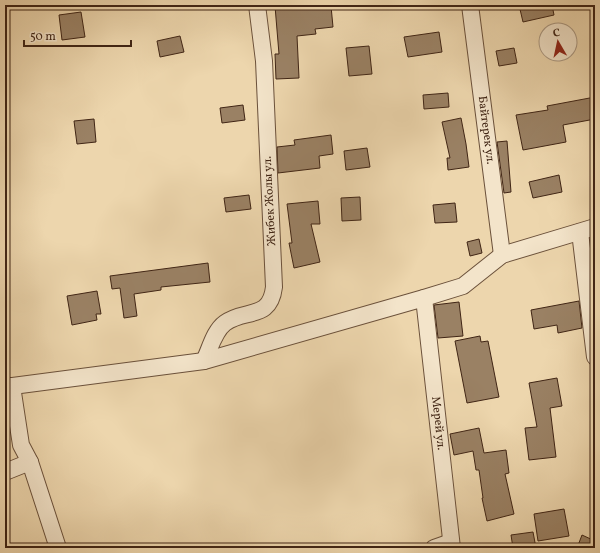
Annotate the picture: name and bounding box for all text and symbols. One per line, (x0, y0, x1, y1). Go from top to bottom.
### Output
scale bar (24, 22, 131, 48)
north arrow (538, 22, 578, 62)
text: С (552, 26, 561, 42)
text: 50 m (30, 29, 56, 45)
street label: Байтерек ул. (474, 95, 498, 165)
street label: Жибек Жолы ул. (260, 155, 280, 246)
street label: Мерей ул. (427, 395, 449, 451)

